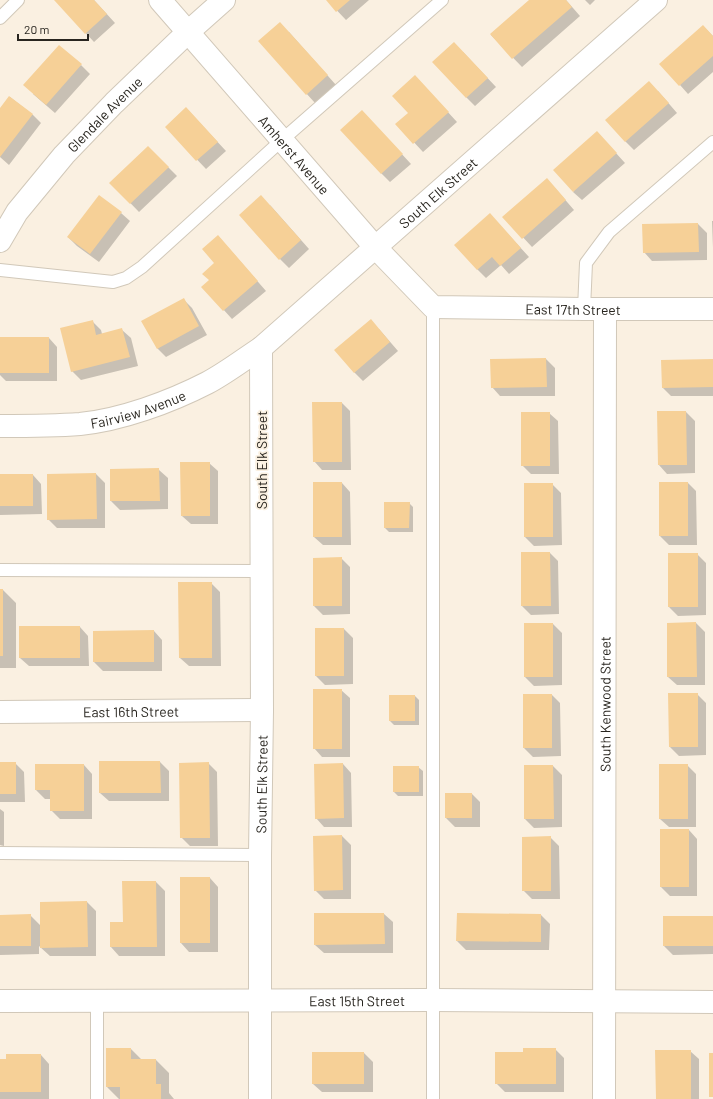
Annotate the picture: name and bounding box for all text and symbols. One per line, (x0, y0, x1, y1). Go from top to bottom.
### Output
scale bar (18, 16, 88, 42)
text: 20 m (24, 22, 50, 36)
street label: Glendale Avenue (63, 73, 145, 155)
street label: Amherst Avenue (256, 112, 334, 198)
street label: South Elk Street (395, 153, 480, 231)
street label: East 17th Street (525, 300, 621, 318)
street label: Fairview Avenue (89, 386, 188, 431)
street label: South Elk Street (253, 411, 270, 509)
street label: South Kenwood Street (596, 636, 613, 772)
street label: East 16th Street (83, 702, 179, 720)
street label: South Elk Street (252, 735, 270, 833)
street label: East 15th Street (309, 992, 405, 1009)

